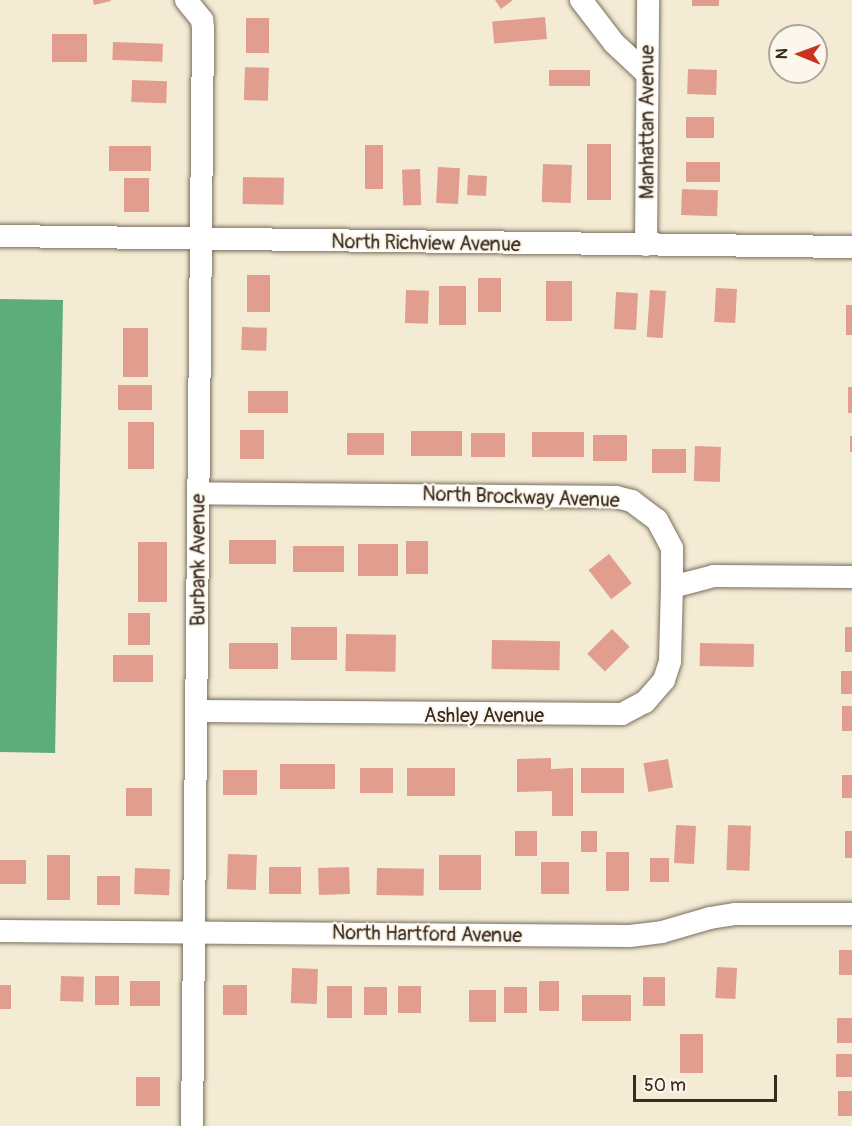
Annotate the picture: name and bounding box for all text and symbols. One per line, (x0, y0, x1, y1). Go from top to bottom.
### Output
north arrow (768, 24, 828, 84)
street label: Manhattan Avenue (635, 45, 659, 199)
text: N (772, 48, 792, 59)
street label: North Richview Avenue (331, 229, 521, 257)
street label: North Brockway Avenue (422, 482, 620, 512)
street label: Burbank Avenue (186, 494, 210, 626)
street label: Ashley Avenue (424, 703, 544, 727)
street label: North Hartford Avenue (332, 920, 522, 948)
scale bar (636, 1063, 780, 1101)
text: 50 m (644, 1074, 686, 1097)

